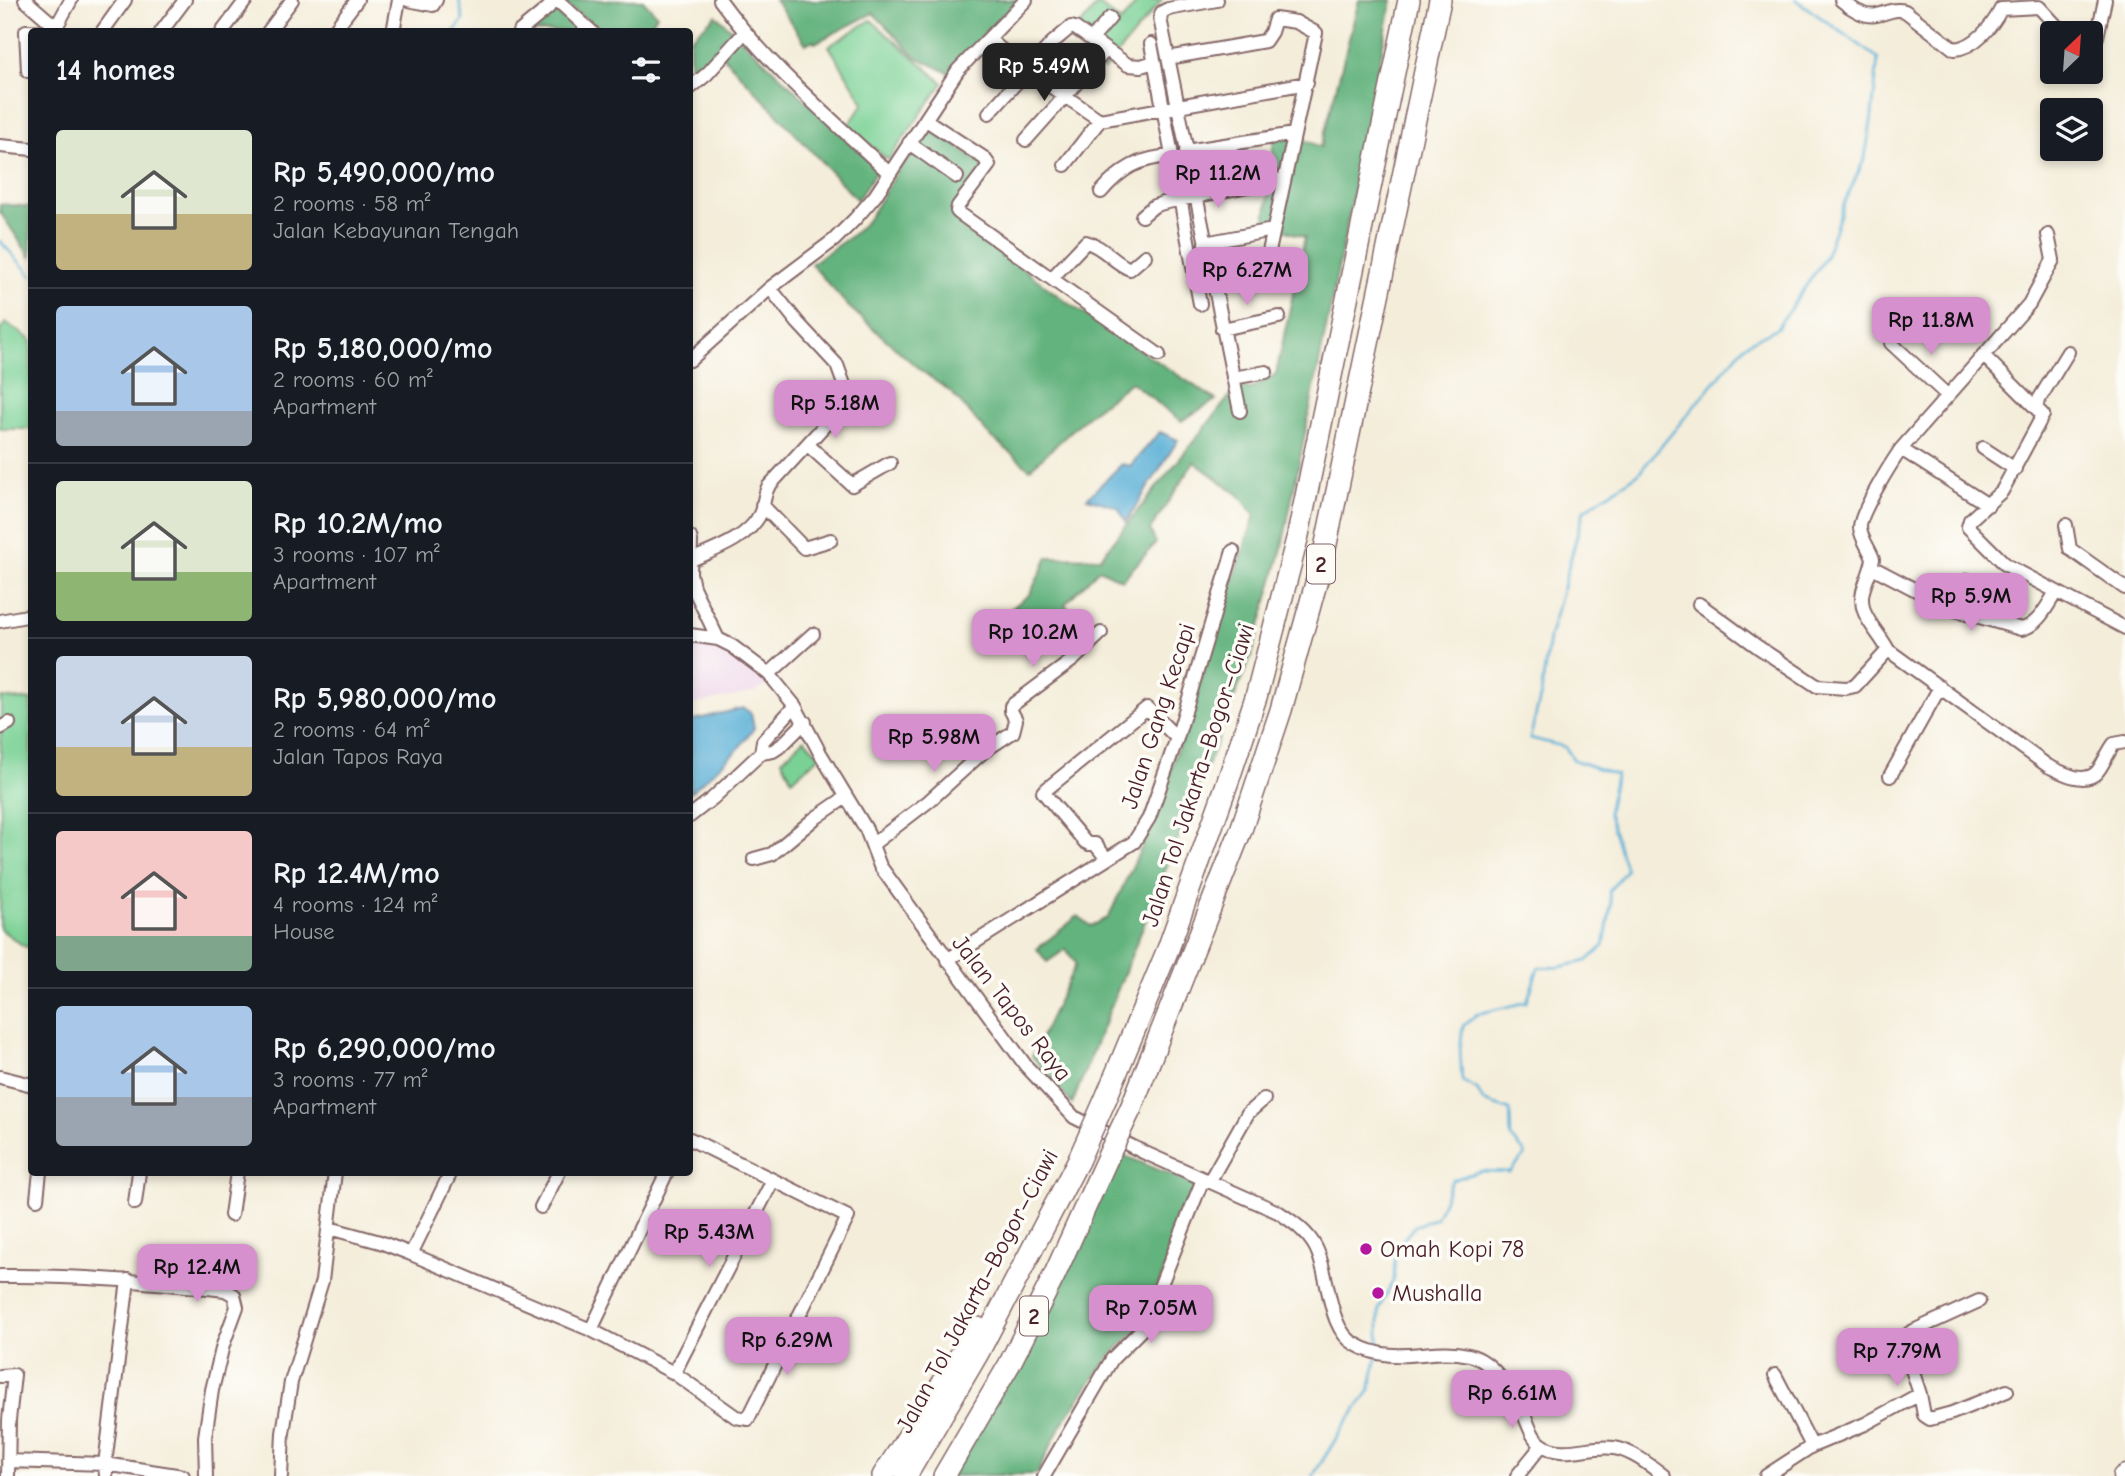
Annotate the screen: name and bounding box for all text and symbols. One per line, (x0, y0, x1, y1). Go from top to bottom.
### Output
north arrow (2040, 21, 2104, 84)
map controls (2040, 21, 2103, 161)
pin: Rp 5.49M (972, 43, 1116, 103)
icon: filters (627, 51, 665, 89)
text: Rp 5.49M (998, 52, 1090, 79)
text: 14 homes (56, 53, 175, 88)
button: layers (2040, 98, 2103, 161)
pin: Rp 11.2M (1146, 150, 1290, 210)
text: Rp 5,490,000/mo (273, 155, 495, 190)
icon: home (112, 158, 196, 242)
text: Rp 11.2M (1175, 159, 1261, 186)
text: 2 rooms · 58 m² (273, 190, 431, 217)
text: Jalan Kebayunan Tengah (273, 217, 519, 244)
pin: Rp 6.27M (1175, 247, 1319, 307)
text: Rp 6.27M (1202, 256, 1292, 283)
pin: Rp 11.8M (1859, 298, 2003, 357)
text: Rp 11.8M (1888, 306, 1974, 333)
text: Rp 5,180,000/mo (273, 331, 493, 366)
icon: home (112, 334, 196, 418)
text: 2 rooms · 60 m² (273, 366, 433, 393)
pin: Rp 5.18M (763, 380, 907, 440)
text: Rp 5.18M (790, 389, 880, 416)
text: Apartment (273, 393, 376, 420)
text: Rp 10.2M/mo (273, 506, 443, 541)
icon: home (112, 509, 196, 593)
text: 3 rooms · 107 m² (273, 541, 440, 568)
road number: 2 (1307, 544, 1335, 584)
text: Apartment (273, 568, 376, 595)
pin: Rp 5.9M (1906, 574, 2036, 633)
text: Rp 5.9M (1931, 582, 2011, 609)
pin: Rp 10.2M (961, 610, 1105, 669)
text: Rp 10.2M (988, 618, 1078, 645)
street label: Jalan Gang Kecapi (1115, 620, 1201, 812)
street label: Jalan Tol Jakarta–Bogor–Ciawi (1136, 620, 1260, 930)
text: Rp 5,980,000/mo (273, 681, 496, 716)
icon: home (112, 684, 196, 768)
pin: Rp 5.98M (862, 714, 1006, 774)
text: 2 rooms · 64 m² (273, 716, 430, 743)
text: Rp 5.98M (888, 723, 980, 750)
text: Jalan Tapos Raya (273, 743, 443, 770)
text: Rp 12.4M/mo (273, 856, 440, 891)
icon: home (112, 859, 196, 943)
text: 4 rooms · 124 m² (273, 891, 437, 918)
text: House (273, 918, 335, 945)
street label: Jalan Tapos Raya (946, 929, 1078, 1087)
text: Rp 6,290,000/mo (273, 1031, 496, 1066)
icon: home (112, 1034, 196, 1118)
text: 3 rooms · 77 m² (273, 1066, 428, 1093)
text: Apartment (273, 1093, 376, 1120)
street label: Jalan Tol Jakarta–Bogor–Ciawi (890, 1144, 1064, 1438)
pin: Rp 5.43M (637, 1210, 781, 1269)
text: Rp 5.43M (664, 1218, 754, 1245)
place label: Omah Kopi 78 (1380, 1235, 1524, 1263)
marker: Omah Kopi 78 (1358, 1241, 1374, 1257)
pin: Rp 12.4M (125, 1244, 269, 1304)
text: Rp 12.4M (153, 1253, 241, 1280)
place label: Mushalla (1392, 1279, 1483, 1307)
marker: Mushalla (1370, 1285, 1386, 1301)
pin: Rp 7.05M (1079, 1286, 1223, 1345)
text: Rp 7.05M (1105, 1294, 1197, 1321)
road number: 2 (1020, 1296, 1048, 1336)
pin: Rp 6.29M (715, 1318, 859, 1377)
text: Rp 6.29M (741, 1326, 833, 1353)
pin: Rp 7.79M (1825, 1328, 1969, 1388)
text: Rp 7.79M (1853, 1337, 1941, 1364)
pin: Rp 6.61M (1440, 1370, 1584, 1430)
text: Rp 6.61M (1467, 1379, 1557, 1406)

